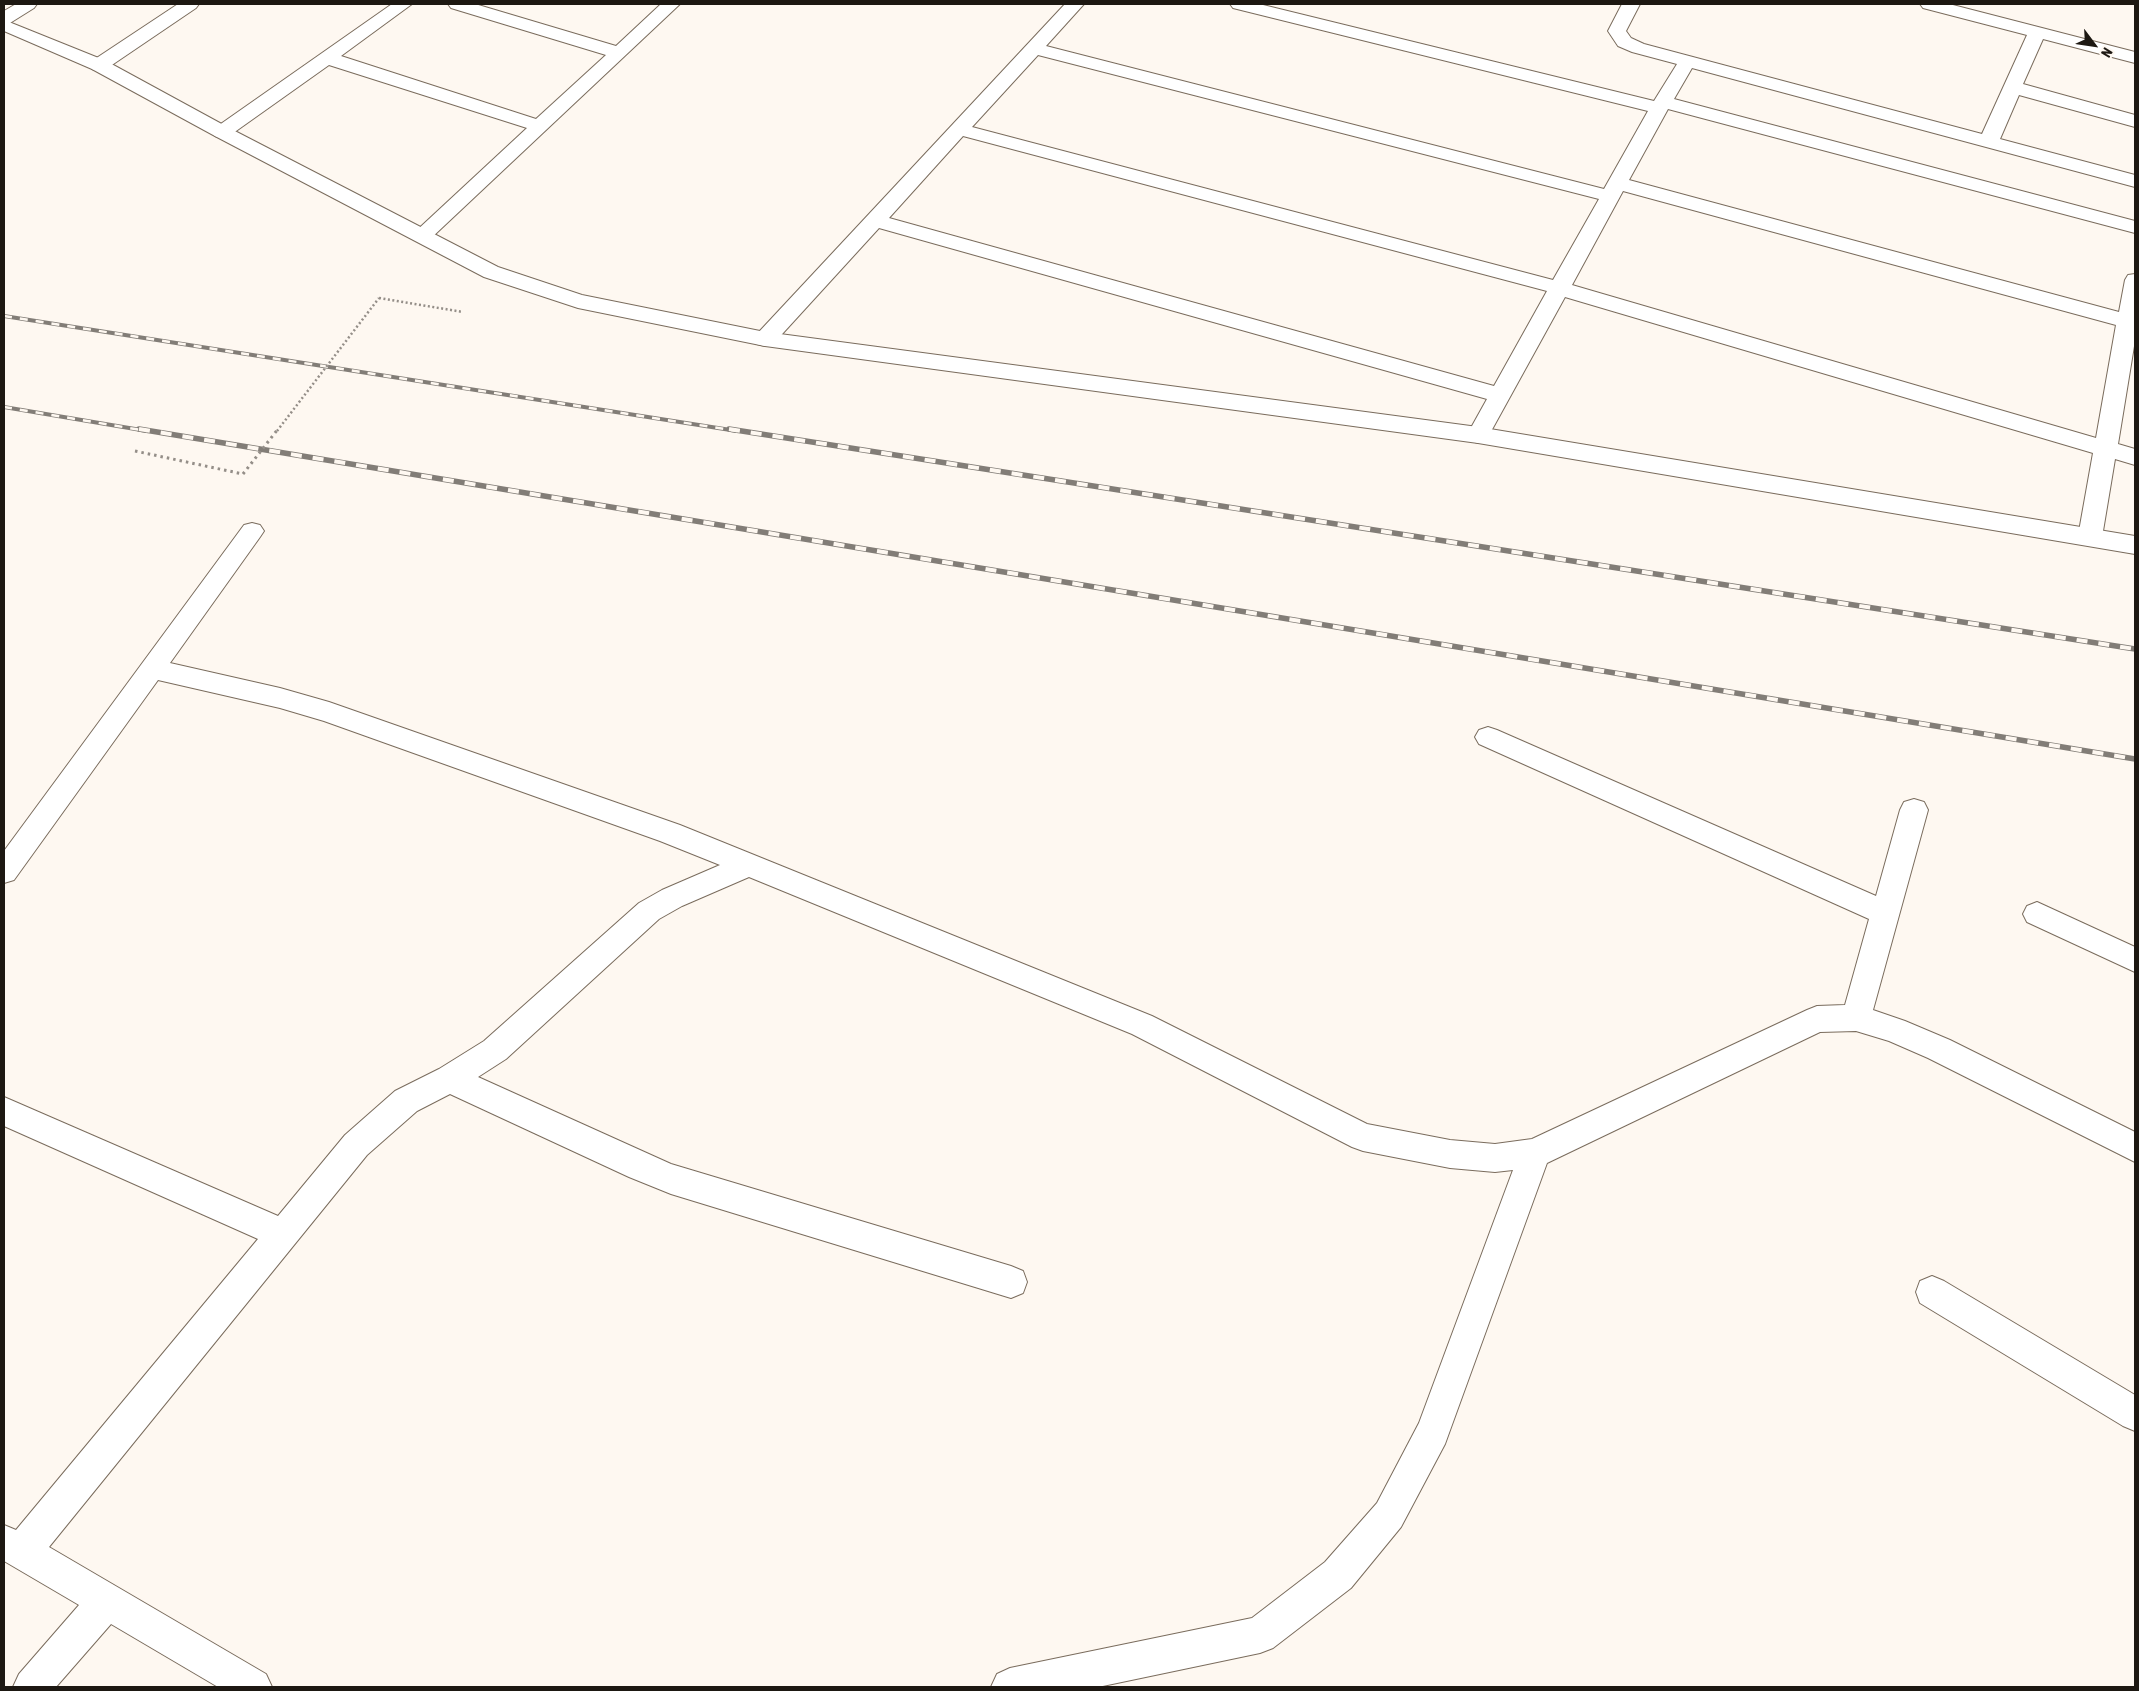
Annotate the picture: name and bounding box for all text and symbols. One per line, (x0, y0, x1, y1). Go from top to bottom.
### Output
north arrow (2069, 20, 2119, 70)
text: N (2098, 45, 2116, 60)

